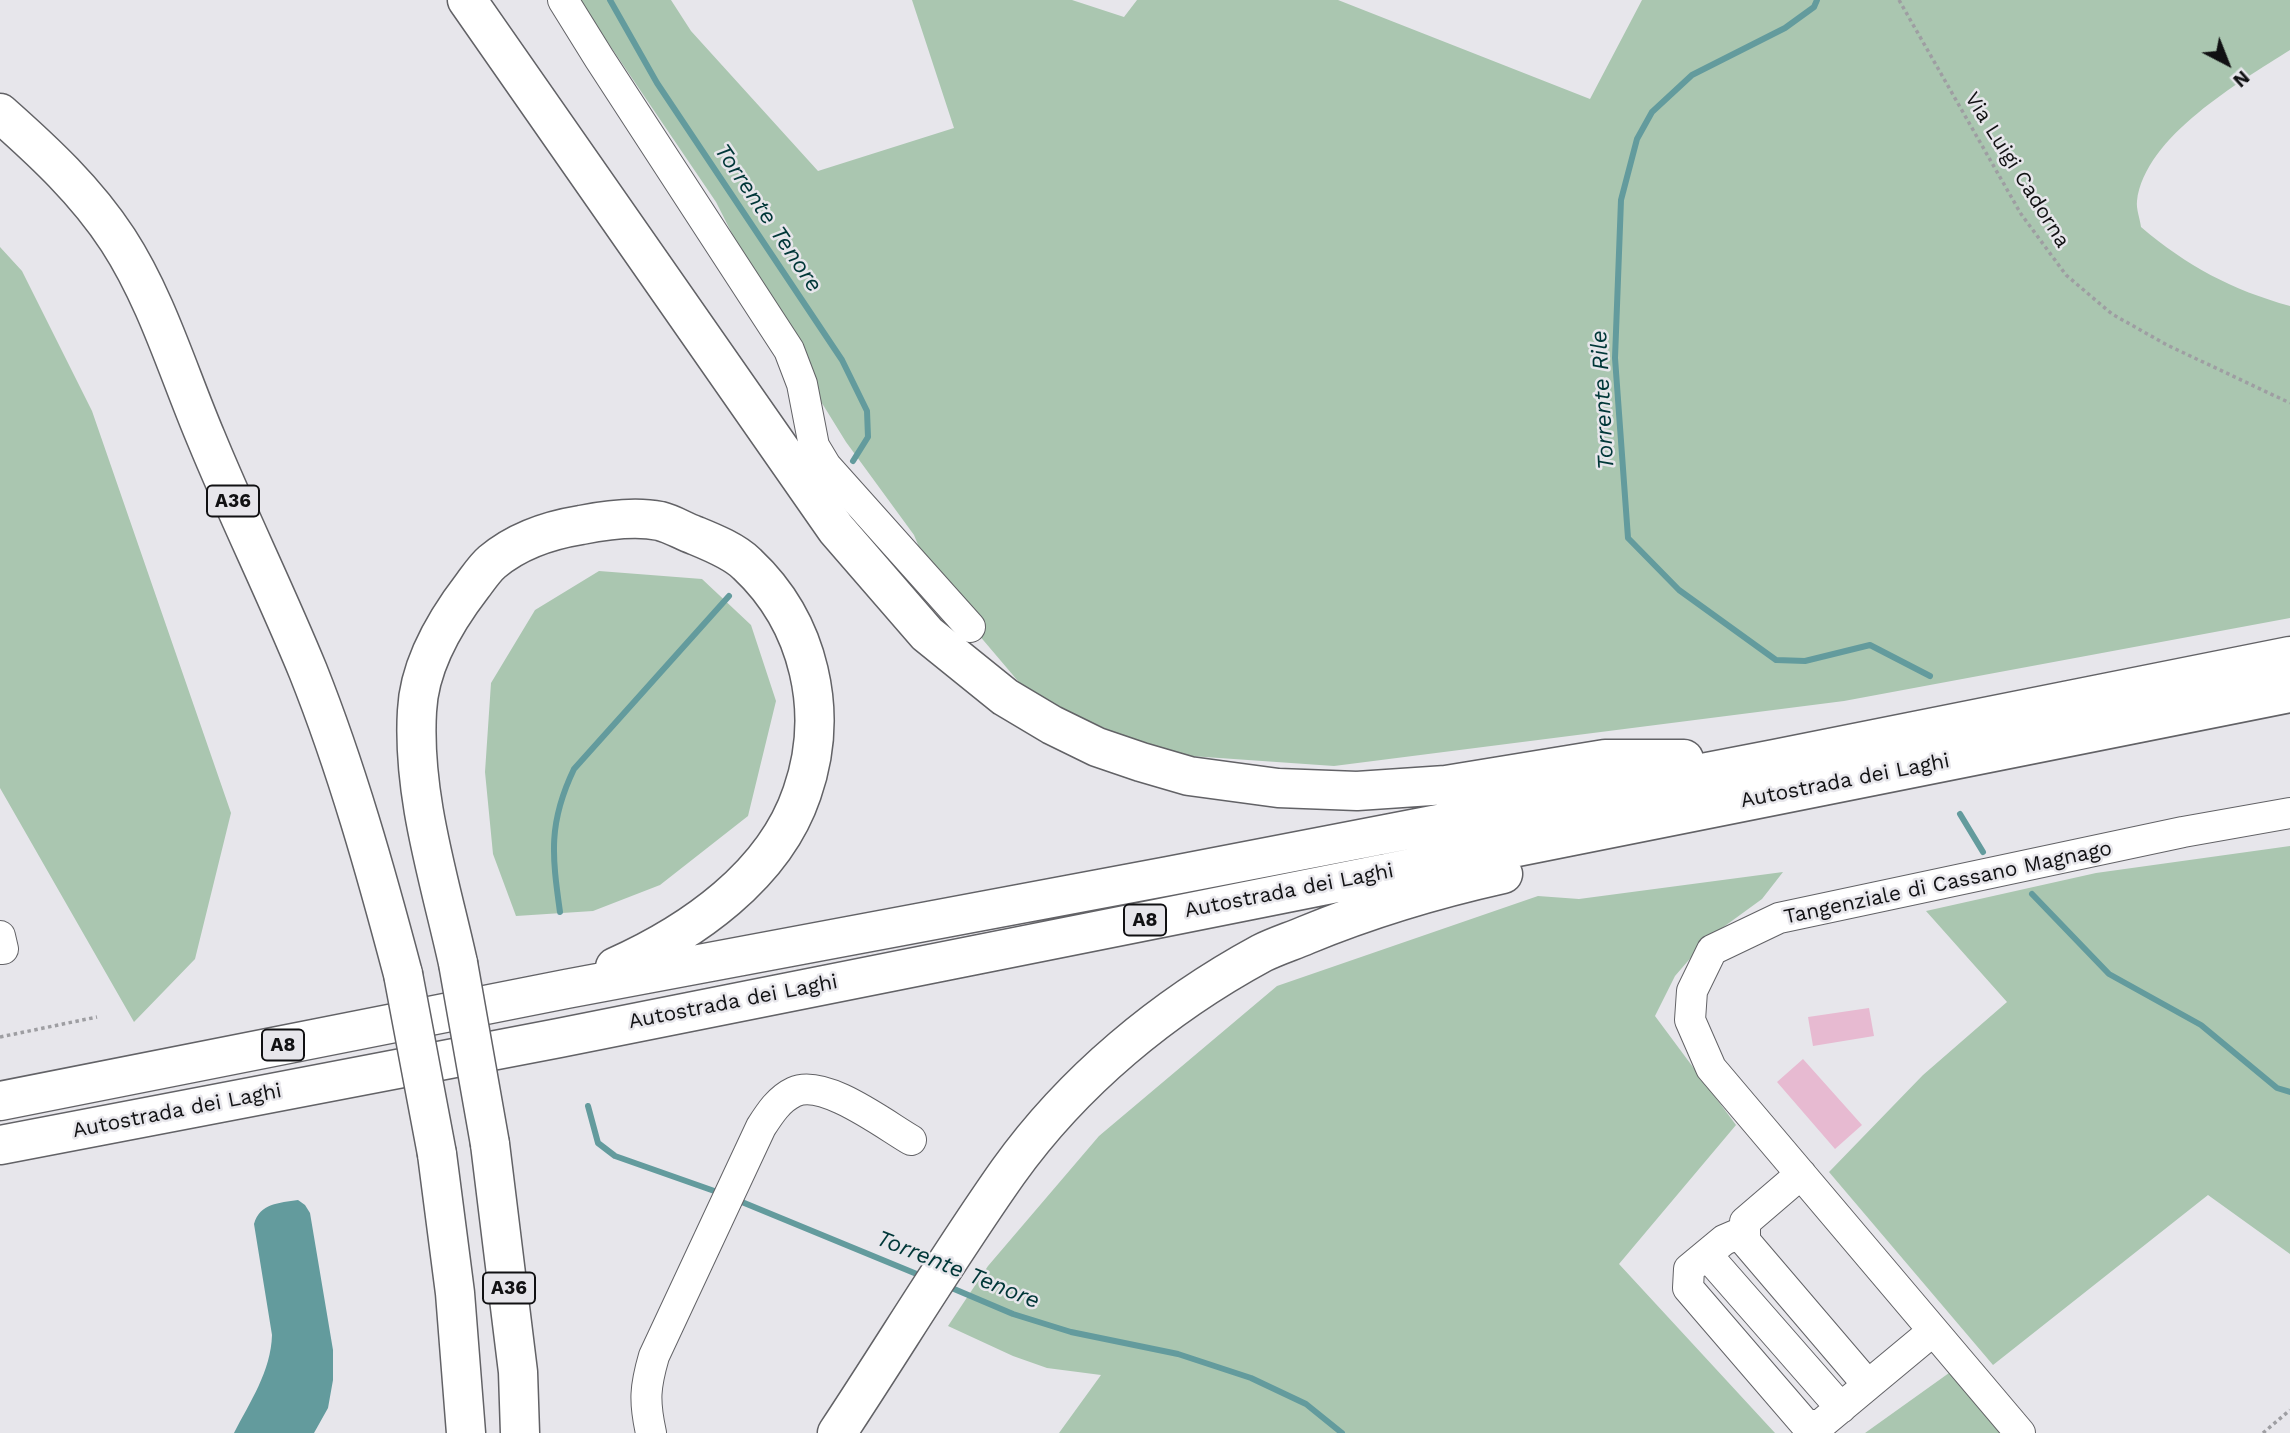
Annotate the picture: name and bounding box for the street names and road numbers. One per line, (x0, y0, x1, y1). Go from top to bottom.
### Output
street label: Via Luigi Cadorna (1959, 88, 2075, 252)
road number: A36 (207, 486, 259, 516)
street label: Autostrada dei Laghi (1738, 748, 1952, 814)
street label: Tangenziale di Cassano Magnago (1782, 836, 2114, 930)
street label: Autostrada dei Laghi (1182, 858, 1396, 924)
road number: A8 (1124, 904, 1166, 936)
street label: Autostrada dei Laghi (626, 969, 840, 1035)
road number: A8 (262, 1030, 304, 1060)
street label: Autostrada dei Laghi (70, 1078, 284, 1144)
road number: A36 (483, 1272, 535, 1304)

